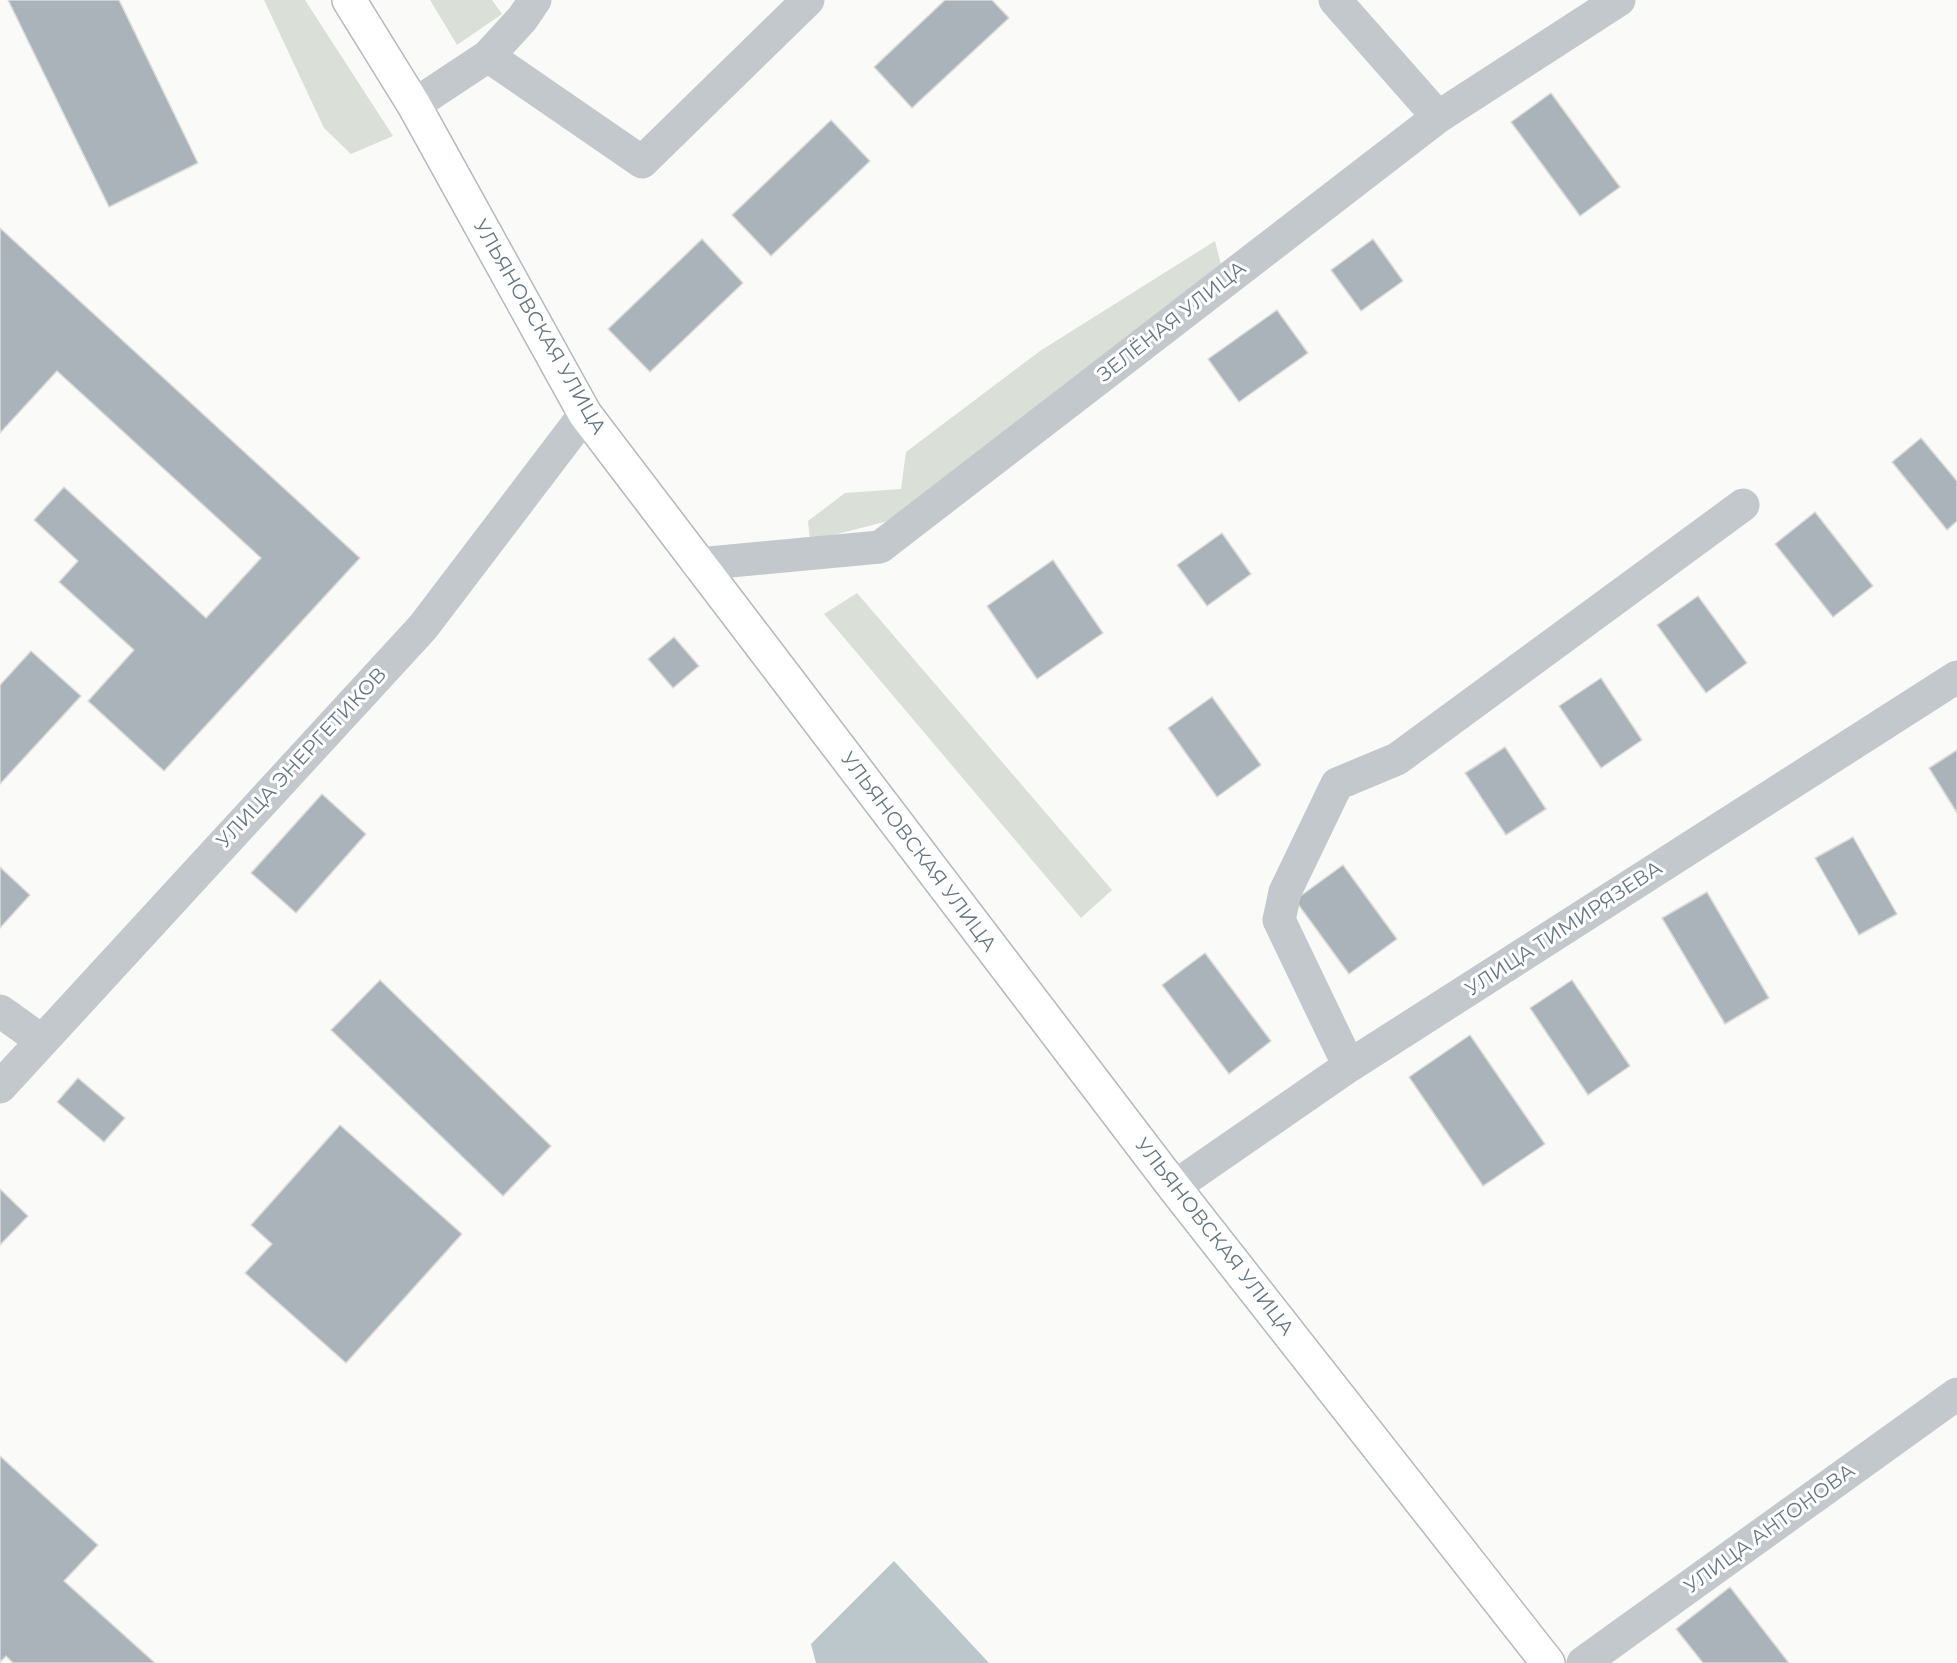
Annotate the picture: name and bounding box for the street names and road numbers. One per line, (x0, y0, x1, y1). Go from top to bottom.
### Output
street label: УЛЬЯНОВСКАЯ УЛИЦА (468, 215, 610, 439)
street label: ЗЕЛЁНАЯ УЛИЦА (1093, 257, 1251, 387)
street label: УЛИЦА ЭНЕРГЕТИКОВ (212, 663, 392, 853)
street label: УЛЬЯНОВСКАЯ УЛИЦА (835, 747, 1001, 957)
street label: УЛИЦА ТИМИРЯЗЕВА (1461, 856, 1667, 1002)
street label: УЛЬЯНОВСКАЯ УЛИЦА (1129, 1134, 1299, 1340)
street label: УЛИЦА АНТОНОВА (1680, 1459, 1860, 1599)

